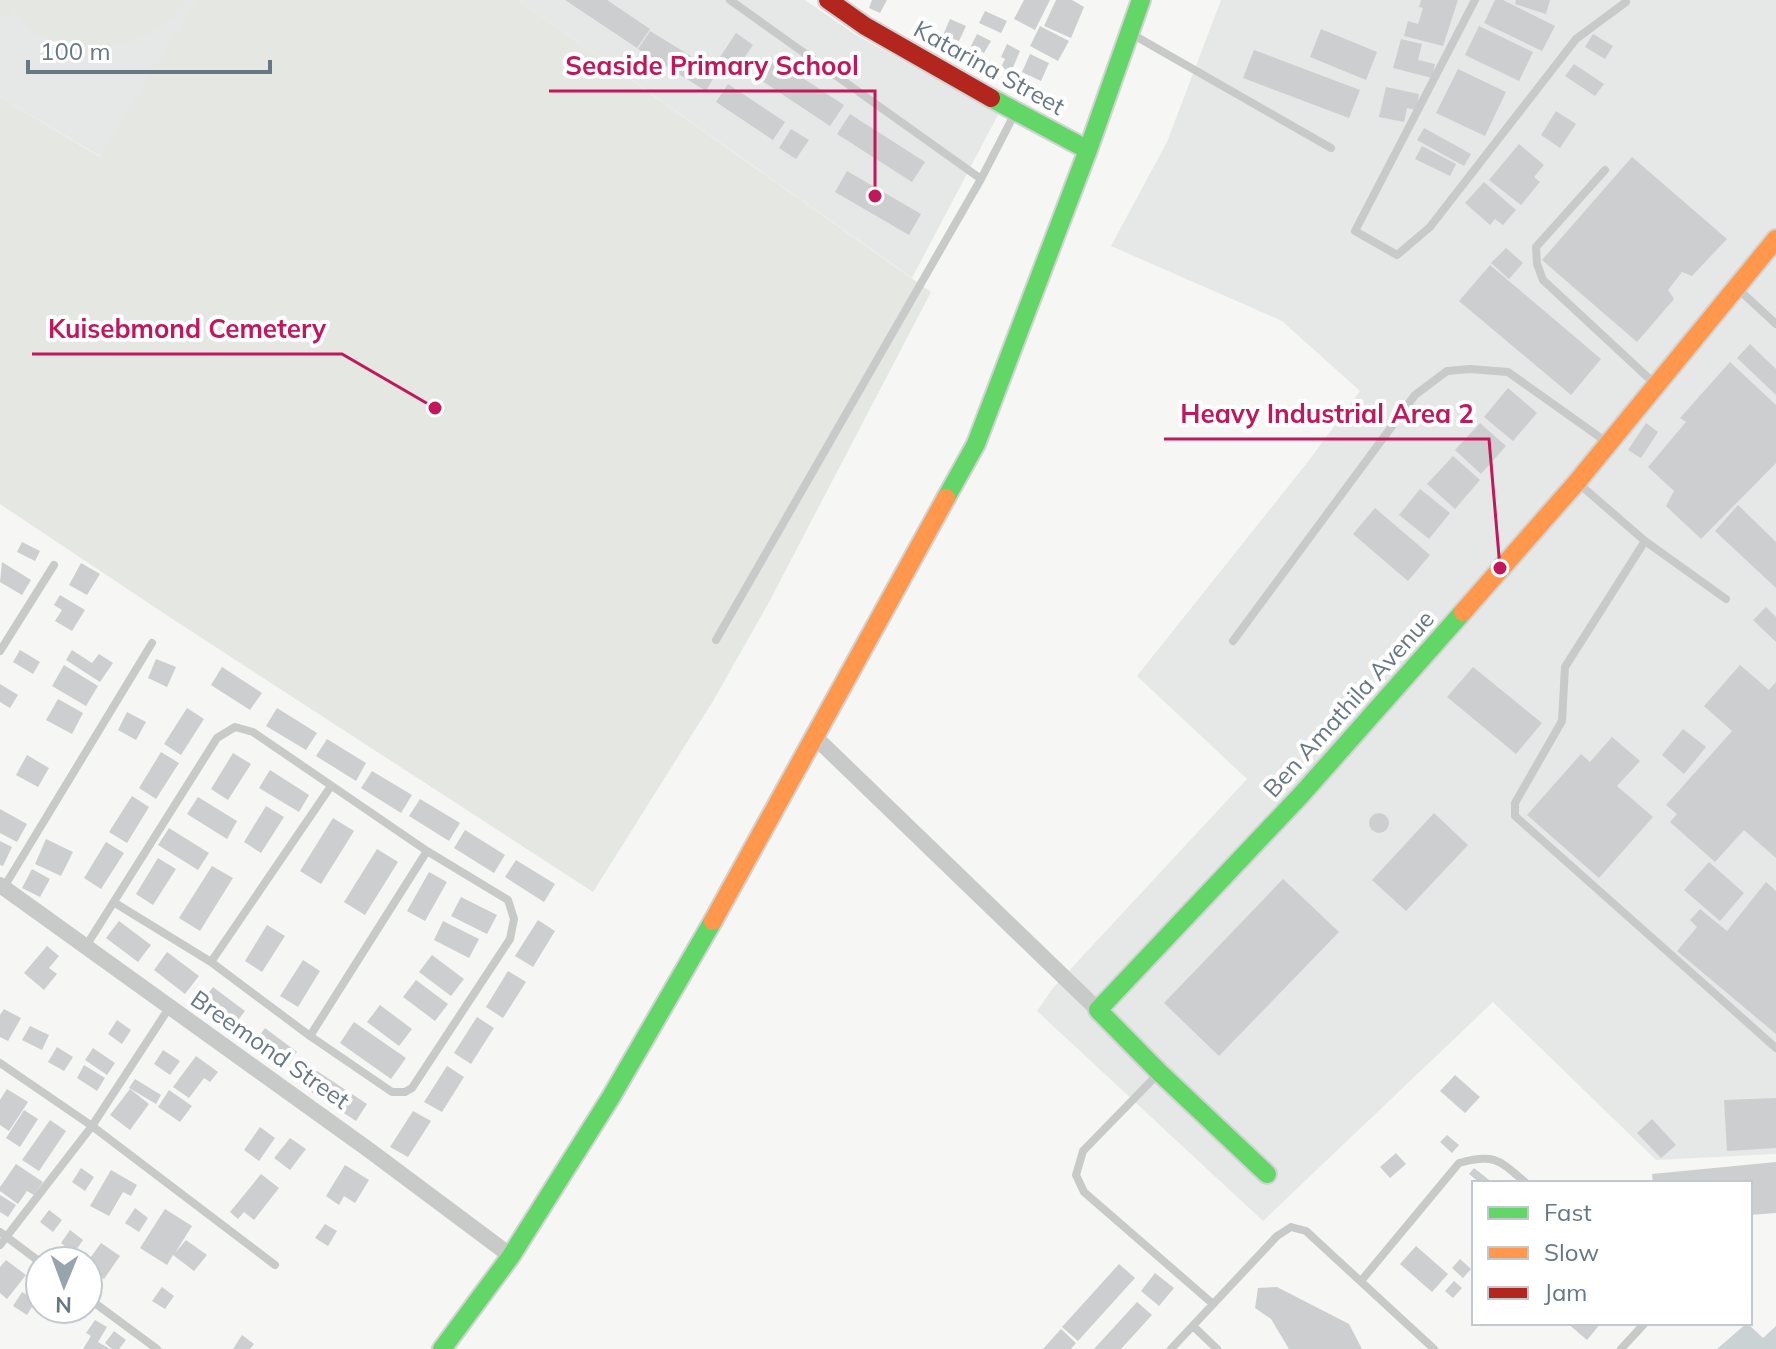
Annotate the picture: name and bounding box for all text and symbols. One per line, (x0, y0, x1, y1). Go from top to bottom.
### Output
street label: Katarina Street (909, 13, 1070, 121)
scale bar (28, 24, 270, 74)
text: 100 m (40, 36, 111, 66)
callout: Seaside Primary School (549, 41, 875, 91)
text: Seaside Primary School (565, 49, 859, 82)
callout: Kuisebmond Cemetery (32, 304, 342, 354)
text: Kuisebmond Cemetery (48, 312, 327, 345)
callout: Heavy Industrial Area 2 (1164, 389, 1489, 439)
text: Heavy Industrial Area 2 (1180, 397, 1474, 430)
street label: Ben Amathila Avenue (1256, 604, 1440, 803)
street label: Breemond Street (185, 983, 356, 1115)
legend (1472, 1181, 1752, 1325)
text: Fast (1544, 1197, 1592, 1227)
text: Slow (1544, 1237, 1599, 1267)
north arrow (24, 1245, 104, 1325)
text: Jam (1544, 1277, 1587, 1307)
text: N (55, 1291, 72, 1319)

